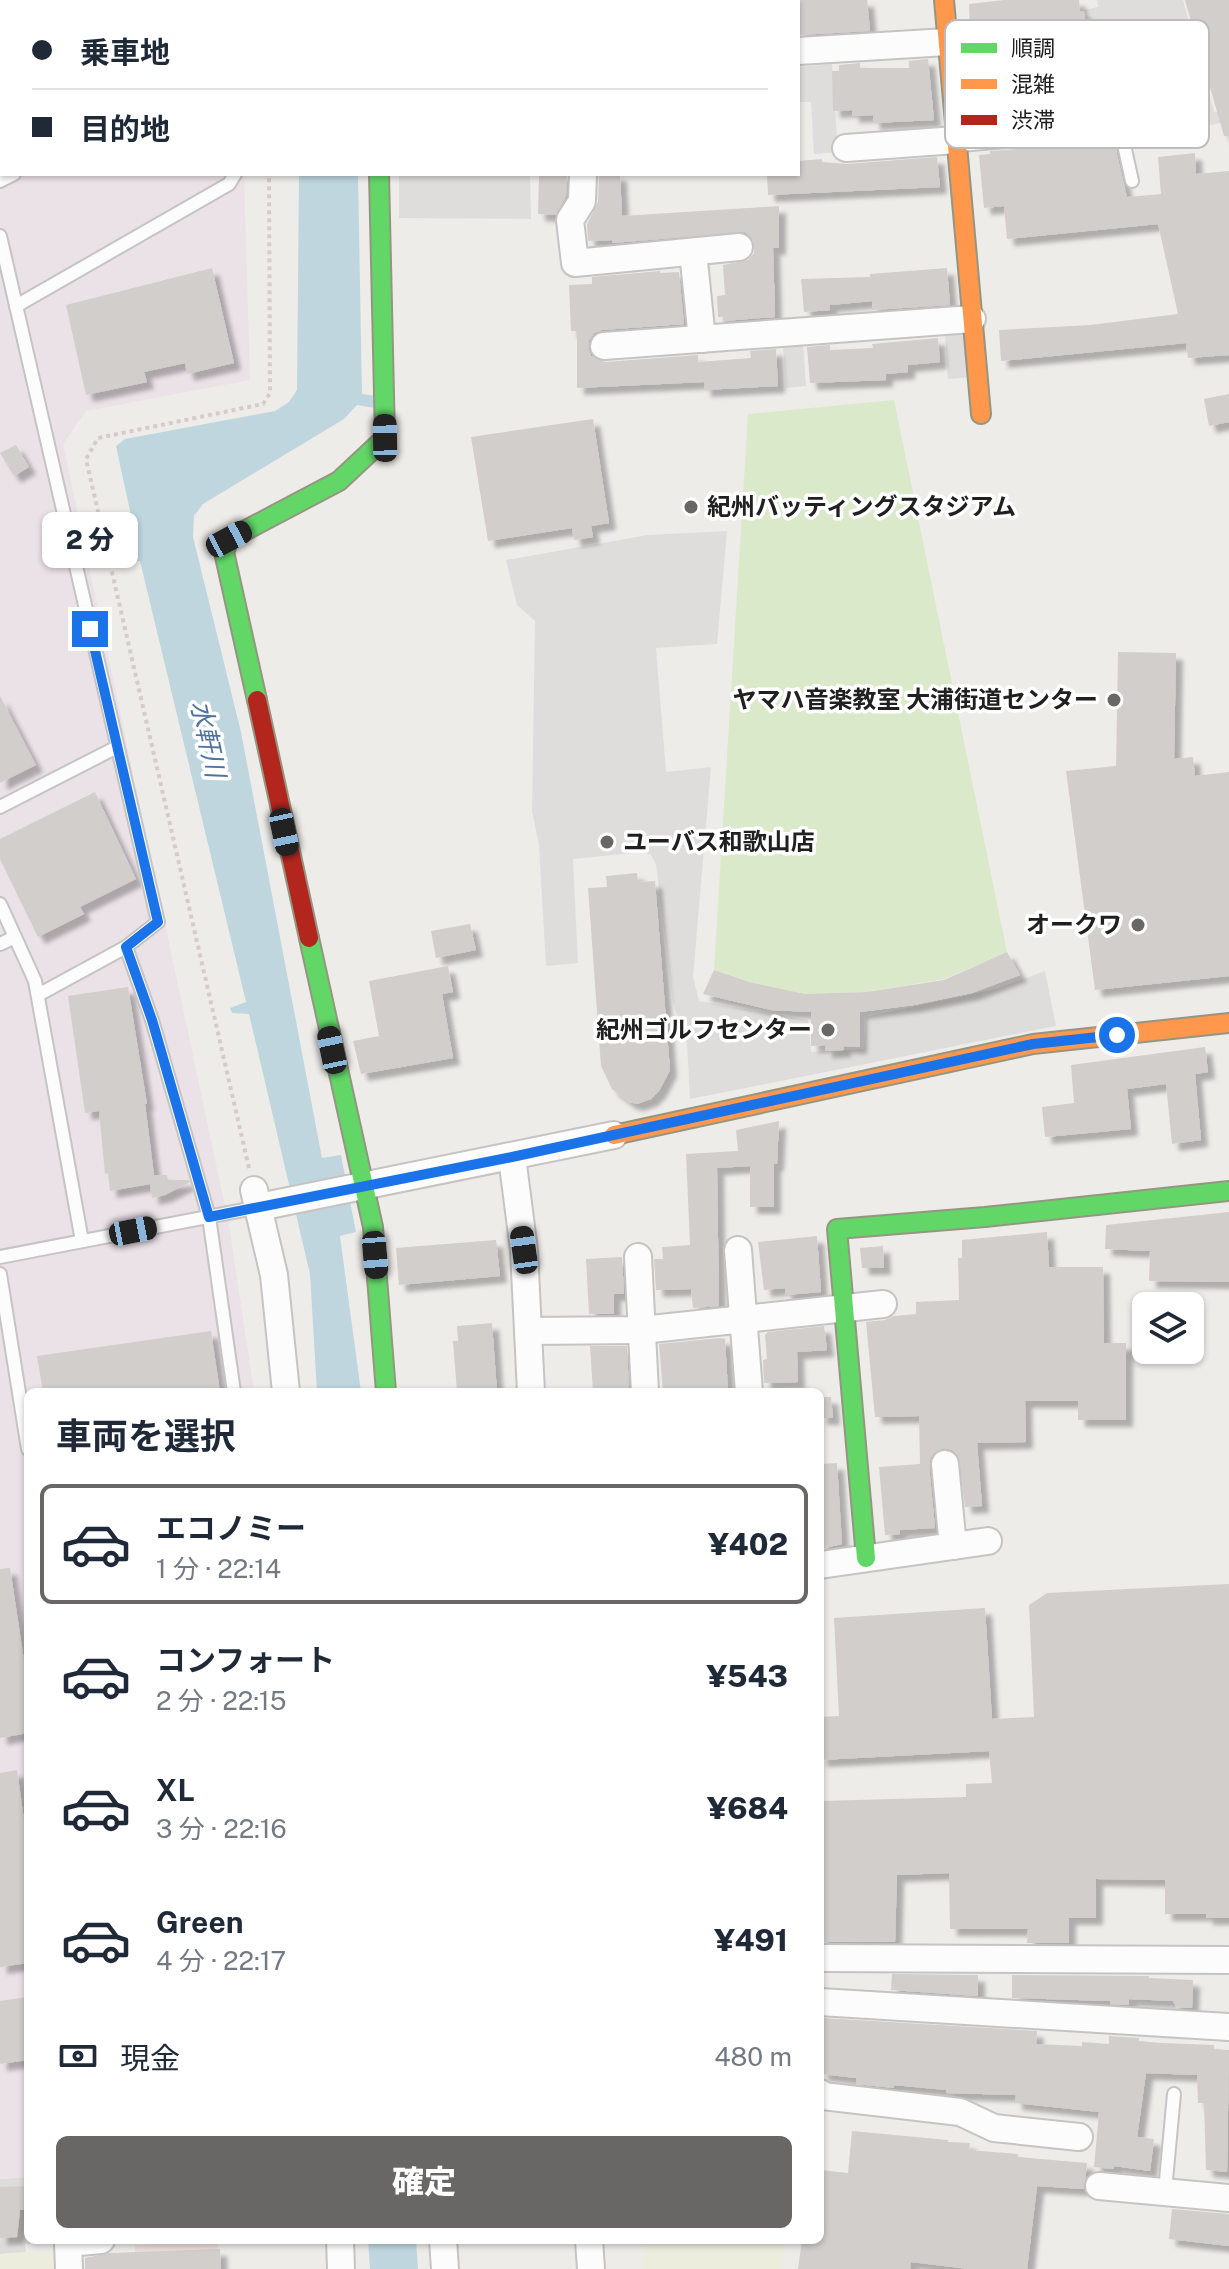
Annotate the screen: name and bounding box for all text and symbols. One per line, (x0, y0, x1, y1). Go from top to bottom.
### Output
legend (945, 20, 1209, 148)
text: 乗車地 (80, 34, 170, 70)
text: 順調 (1011, 35, 1055, 61)
text: 混雑 (1011, 71, 1055, 97)
text: 渋滞 (1011, 107, 1055, 133)
text: 目的地 (80, 111, 170, 147)
car (373, 414, 397, 462)
place label: 紀州バッティングスタジアム (707, 492, 1016, 520)
marker: 紀州バッティングスタジアム (682, 498, 700, 516)
callout: 2 分 (42, 513, 138, 569)
car (202, 517, 256, 561)
text: 2 分 (66, 524, 114, 555)
route end (72, 611, 108, 647)
place label: ヤマハ音楽教室 大浦街道センター (733, 685, 1098, 713)
marker: ヤマハ音楽教室 大浦街道センター (1105, 691, 1123, 709)
water label: 水軒川 (185, 698, 232, 783)
car (267, 806, 301, 858)
place label: ユーバス和歌山店 (623, 827, 815, 855)
marker: ユーバス和歌山店 (598, 833, 616, 851)
place label: オークワ (1026, 910, 1122, 938)
marker: オークワ (1129, 916, 1147, 934)
place label: 紀州ゴルフセンター (596, 1015, 812, 1043)
route start (1099, 1017, 1135, 1053)
marker: 紀州ゴルフセンター (819, 1021, 837, 1039)
car (315, 1024, 349, 1076)
car (107, 1215, 159, 1247)
car (509, 1225, 539, 1275)
car (361, 1230, 389, 1280)
map controls (1132, 1292, 1204, 1364)
button: layers (1132, 1292, 1204, 1364)
text: 車両を選択 (56, 1415, 236, 1457)
icon: car (60, 1508, 132, 1580)
text: エコノミー (156, 1510, 306, 1546)
text: ¥402 (708, 1526, 788, 1562)
text: 1 分 · 22:14 (156, 1553, 281, 1584)
icon: car (60, 1640, 132, 1712)
text: コンフォート (156, 1642, 335, 1678)
text: ¥543 (706, 1658, 788, 1694)
text: 2 分 · 22:15 (156, 1685, 286, 1716)
icon: car (60, 1772, 132, 1844)
text: XL (156, 1772, 195, 1808)
text: ¥684 (707, 1790, 788, 1826)
text: 3 分 · 22:16 (156, 1813, 287, 1844)
icon: car (60, 1904, 132, 1976)
text: Green (156, 1904, 243, 1940)
text: ¥491 (714, 1922, 788, 1958)
text: 4 分 · 22:17 (156, 1945, 286, 1976)
icon: cash (56, 2034, 100, 2078)
text: 現金 (120, 2040, 180, 2076)
text: 480 m (714, 2041, 792, 2072)
button: 確定 (56, 2136, 792, 2228)

